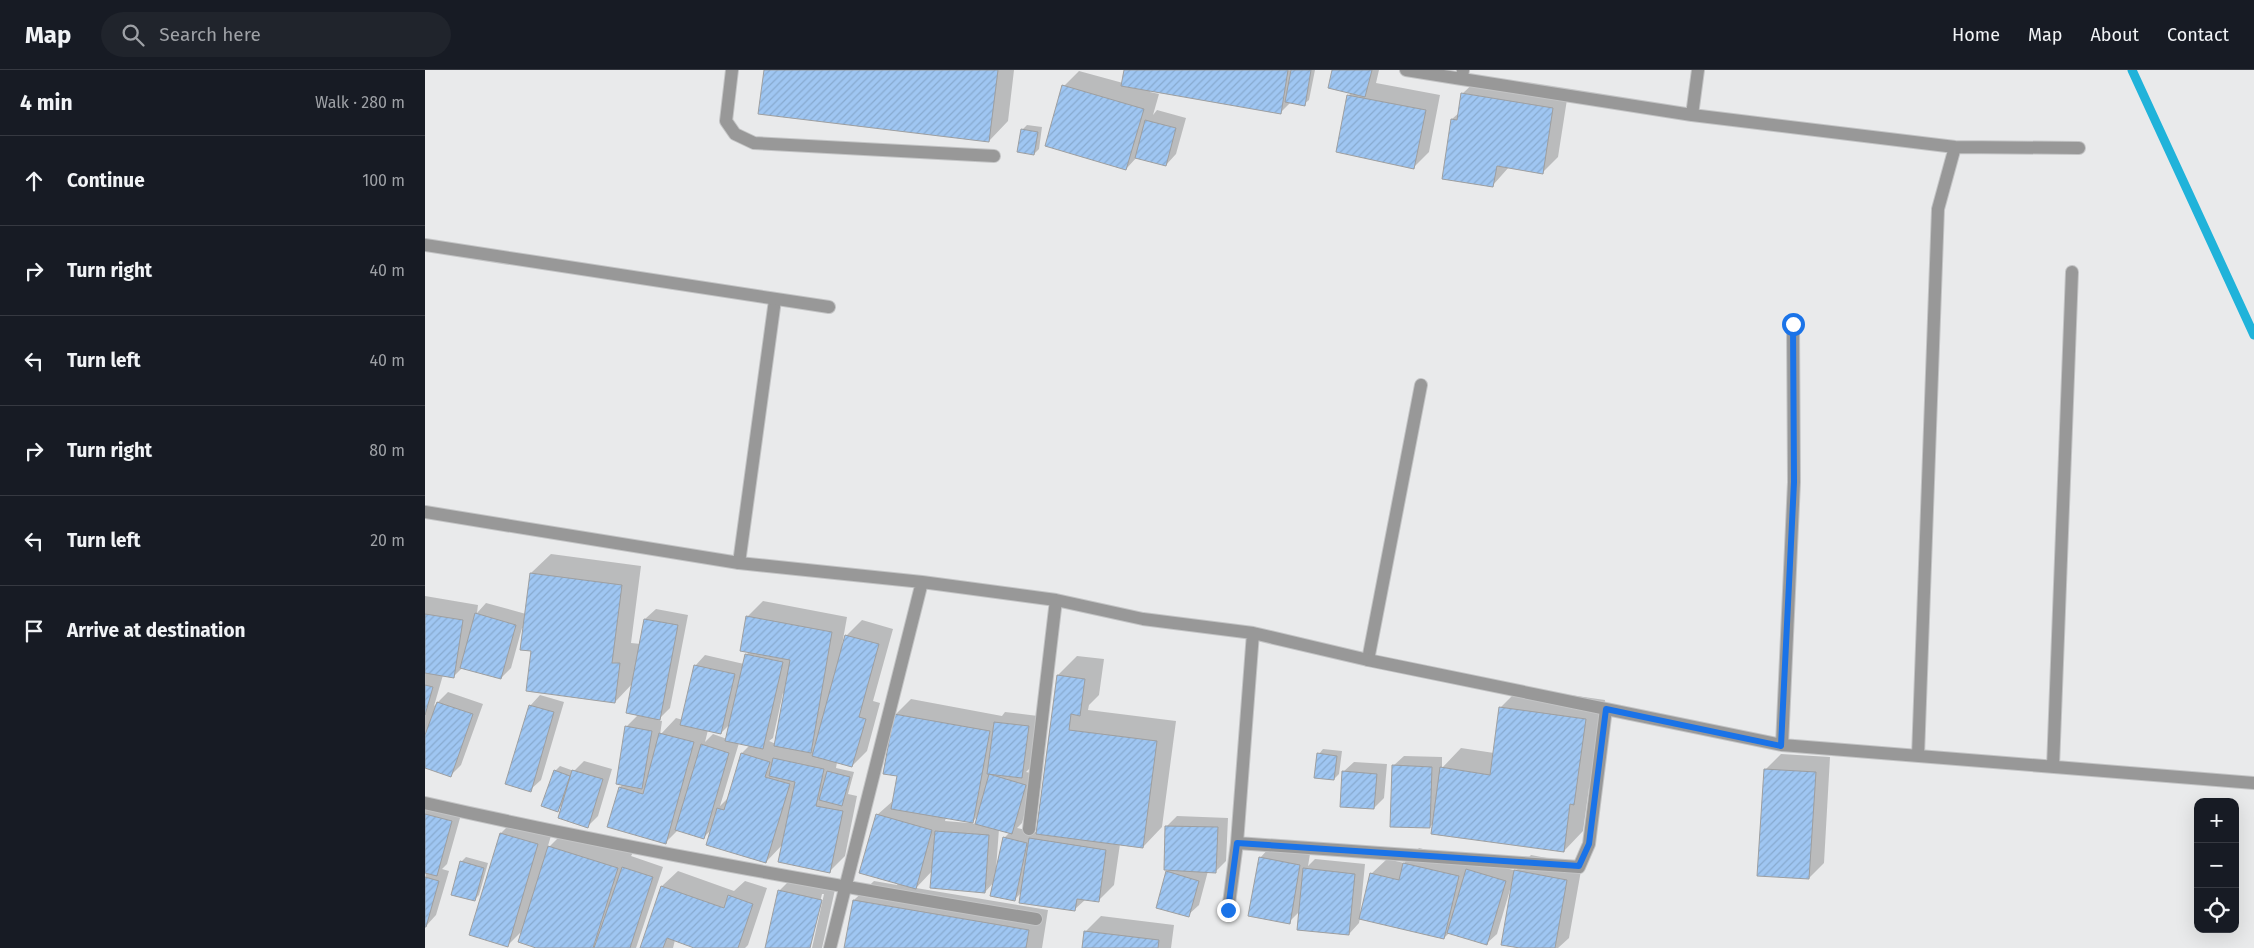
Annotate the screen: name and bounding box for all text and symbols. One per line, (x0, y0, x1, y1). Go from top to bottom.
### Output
search box (101, 12, 451, 57)
text: Map (25, 21, 71, 49)
icon: search (119, 21, 147, 49)
text: Search here (159, 23, 261, 46)
text: Home (1952, 24, 2000, 46)
text: Map (2028, 24, 2062, 46)
text: About (2090, 24, 2139, 46)
text: Contact (2167, 24, 2229, 46)
text: 4 min (20, 90, 73, 116)
text: Walk · 280 m (315, 93, 405, 112)
icon: ahead (20, 167, 48, 195)
text: Continue (67, 169, 145, 192)
text: 100 m (362, 171, 405, 190)
icon: right (20, 257, 48, 285)
text: Turn right (67, 259, 152, 282)
text: 40 m (370, 261, 405, 280)
route start (1782, 313, 1805, 336)
icon: left (20, 347, 48, 375)
text: Turn left (67, 349, 141, 372)
text: 40 m (370, 351, 405, 370)
icon: right (20, 437, 48, 465)
text: Turn right (67, 439, 152, 462)
text: 80 m (369, 441, 405, 460)
icon: left (20, 527, 48, 555)
text: Turn left (67, 529, 141, 552)
text: 20 m (370, 531, 405, 550)
icon: arrive (20, 617, 48, 645)
text: Arrive at destination (67, 619, 246, 642)
map controls (2194, 798, 2239, 933)
button: + (2194, 798, 2239, 843)
button: − (2194, 843, 2239, 888)
button: locate (2194, 888, 2239, 933)
route end (1217, 899, 1240, 922)

